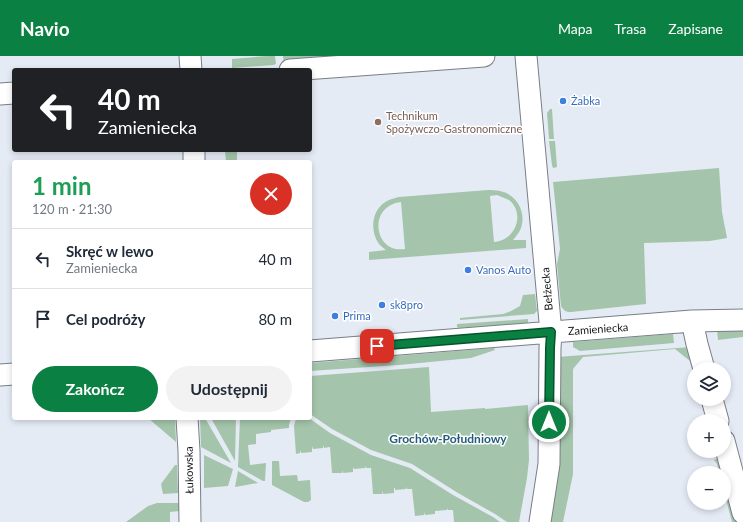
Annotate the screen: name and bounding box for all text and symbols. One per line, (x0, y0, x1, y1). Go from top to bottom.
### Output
text: Navio (20, 17, 70, 40)
text: Mapa (558, 20, 593, 37)
text: Trasa (615, 20, 646, 37)
text: Zapisane (668, 20, 723, 37)
text: 40 m (98, 82, 161, 116)
icon: left (32, 84, 84, 136)
place label: Żabka (571, 94, 600, 107)
marker: Żabka (558, 96, 568, 106)
place label: Technikum Spożywczo-Gastronomiczne (386, 109, 522, 135)
text: Zamieniecka (98, 116, 197, 138)
marker: Technikum Spożywczo-Gastronomiczne (373, 117, 383, 127)
text: 1 min (32, 171, 92, 200)
button: close (250, 173, 292, 215)
text: 120 m · 21:30 (32, 201, 112, 217)
text: Skręć w lewo (66, 242, 154, 260)
icon: left (32, 248, 54, 270)
text: 40 m (258, 250, 292, 268)
text: Zamieniecka (66, 260, 137, 276)
place label: Vanos Auto (476, 263, 531, 276)
marker: Vanos Auto (463, 265, 473, 275)
street label: Bełżecka (538, 267, 555, 311)
place label: sk8pro (390, 298, 423, 311)
marker: sk8pro (377, 300, 387, 310)
icon: arrive (32, 308, 54, 330)
place label: Prima (343, 309, 371, 322)
text: Cel podróży (66, 310, 145, 328)
text: 80 m (258, 310, 292, 328)
marker: Prima (330, 311, 340, 321)
street label: Zamieniecka (567, 320, 629, 337)
pin (360, 329, 394, 363)
icon: arrive (366, 335, 388, 357)
map controls (687, 362, 731, 510)
button: layers (687, 362, 731, 406)
button: Zakończ (32, 366, 158, 412)
button: Udostępnij (166, 366, 292, 412)
position arrow (528, 401, 570, 443)
button: + (687, 414, 731, 458)
district label: Grochów-Południowy (389, 431, 507, 446)
street label: Łukowska (182, 446, 195, 494)
button: − (687, 466, 731, 510)

